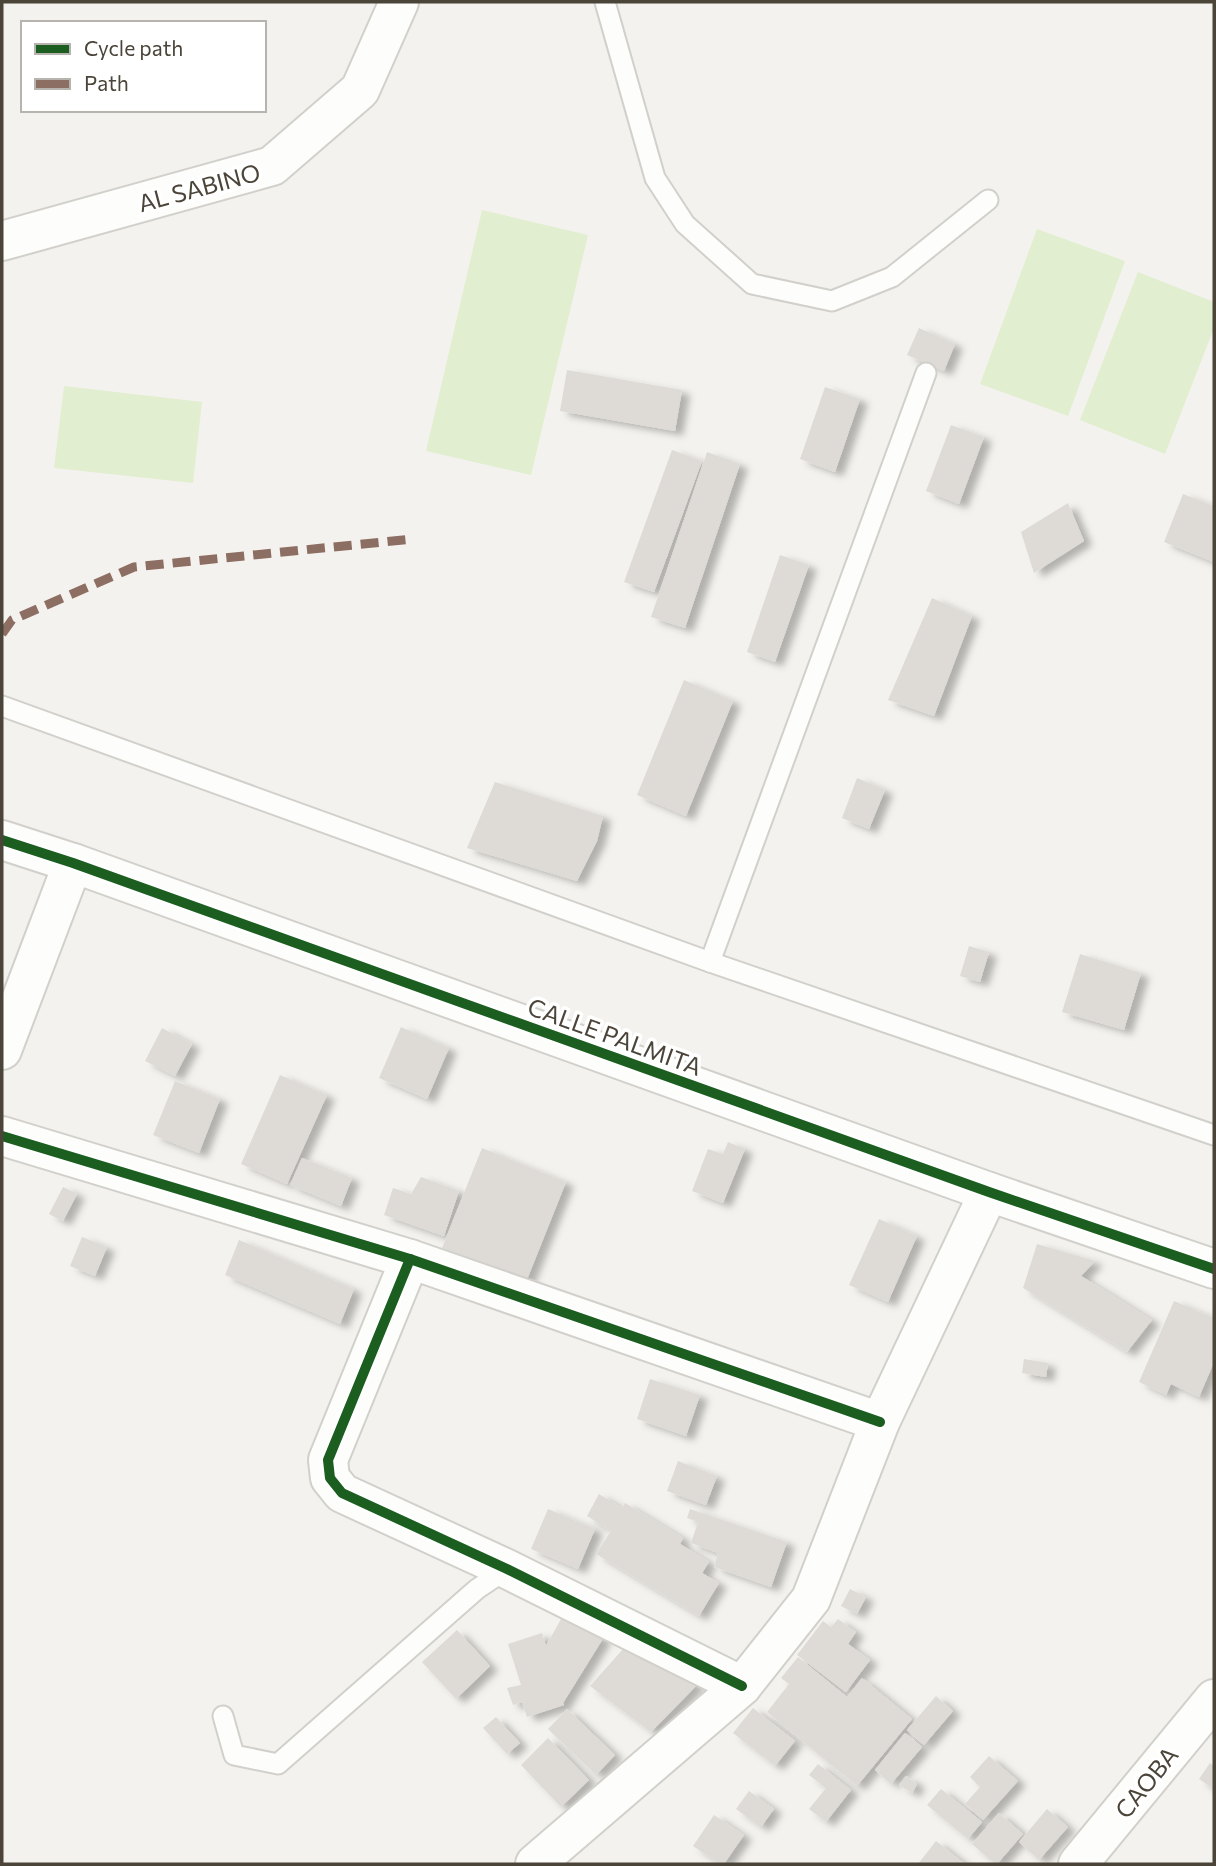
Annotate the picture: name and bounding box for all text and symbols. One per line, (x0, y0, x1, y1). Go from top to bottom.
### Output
legend (21, 21, 266, 112)
text: Cycle path (84, 35, 183, 60)
text: Path (84, 70, 129, 95)
street label: AL SABINO (135, 157, 263, 217)
street label: CALLE PALMITA (524, 991, 706, 1081)
street label: CAOBA (1108, 1740, 1184, 1824)

